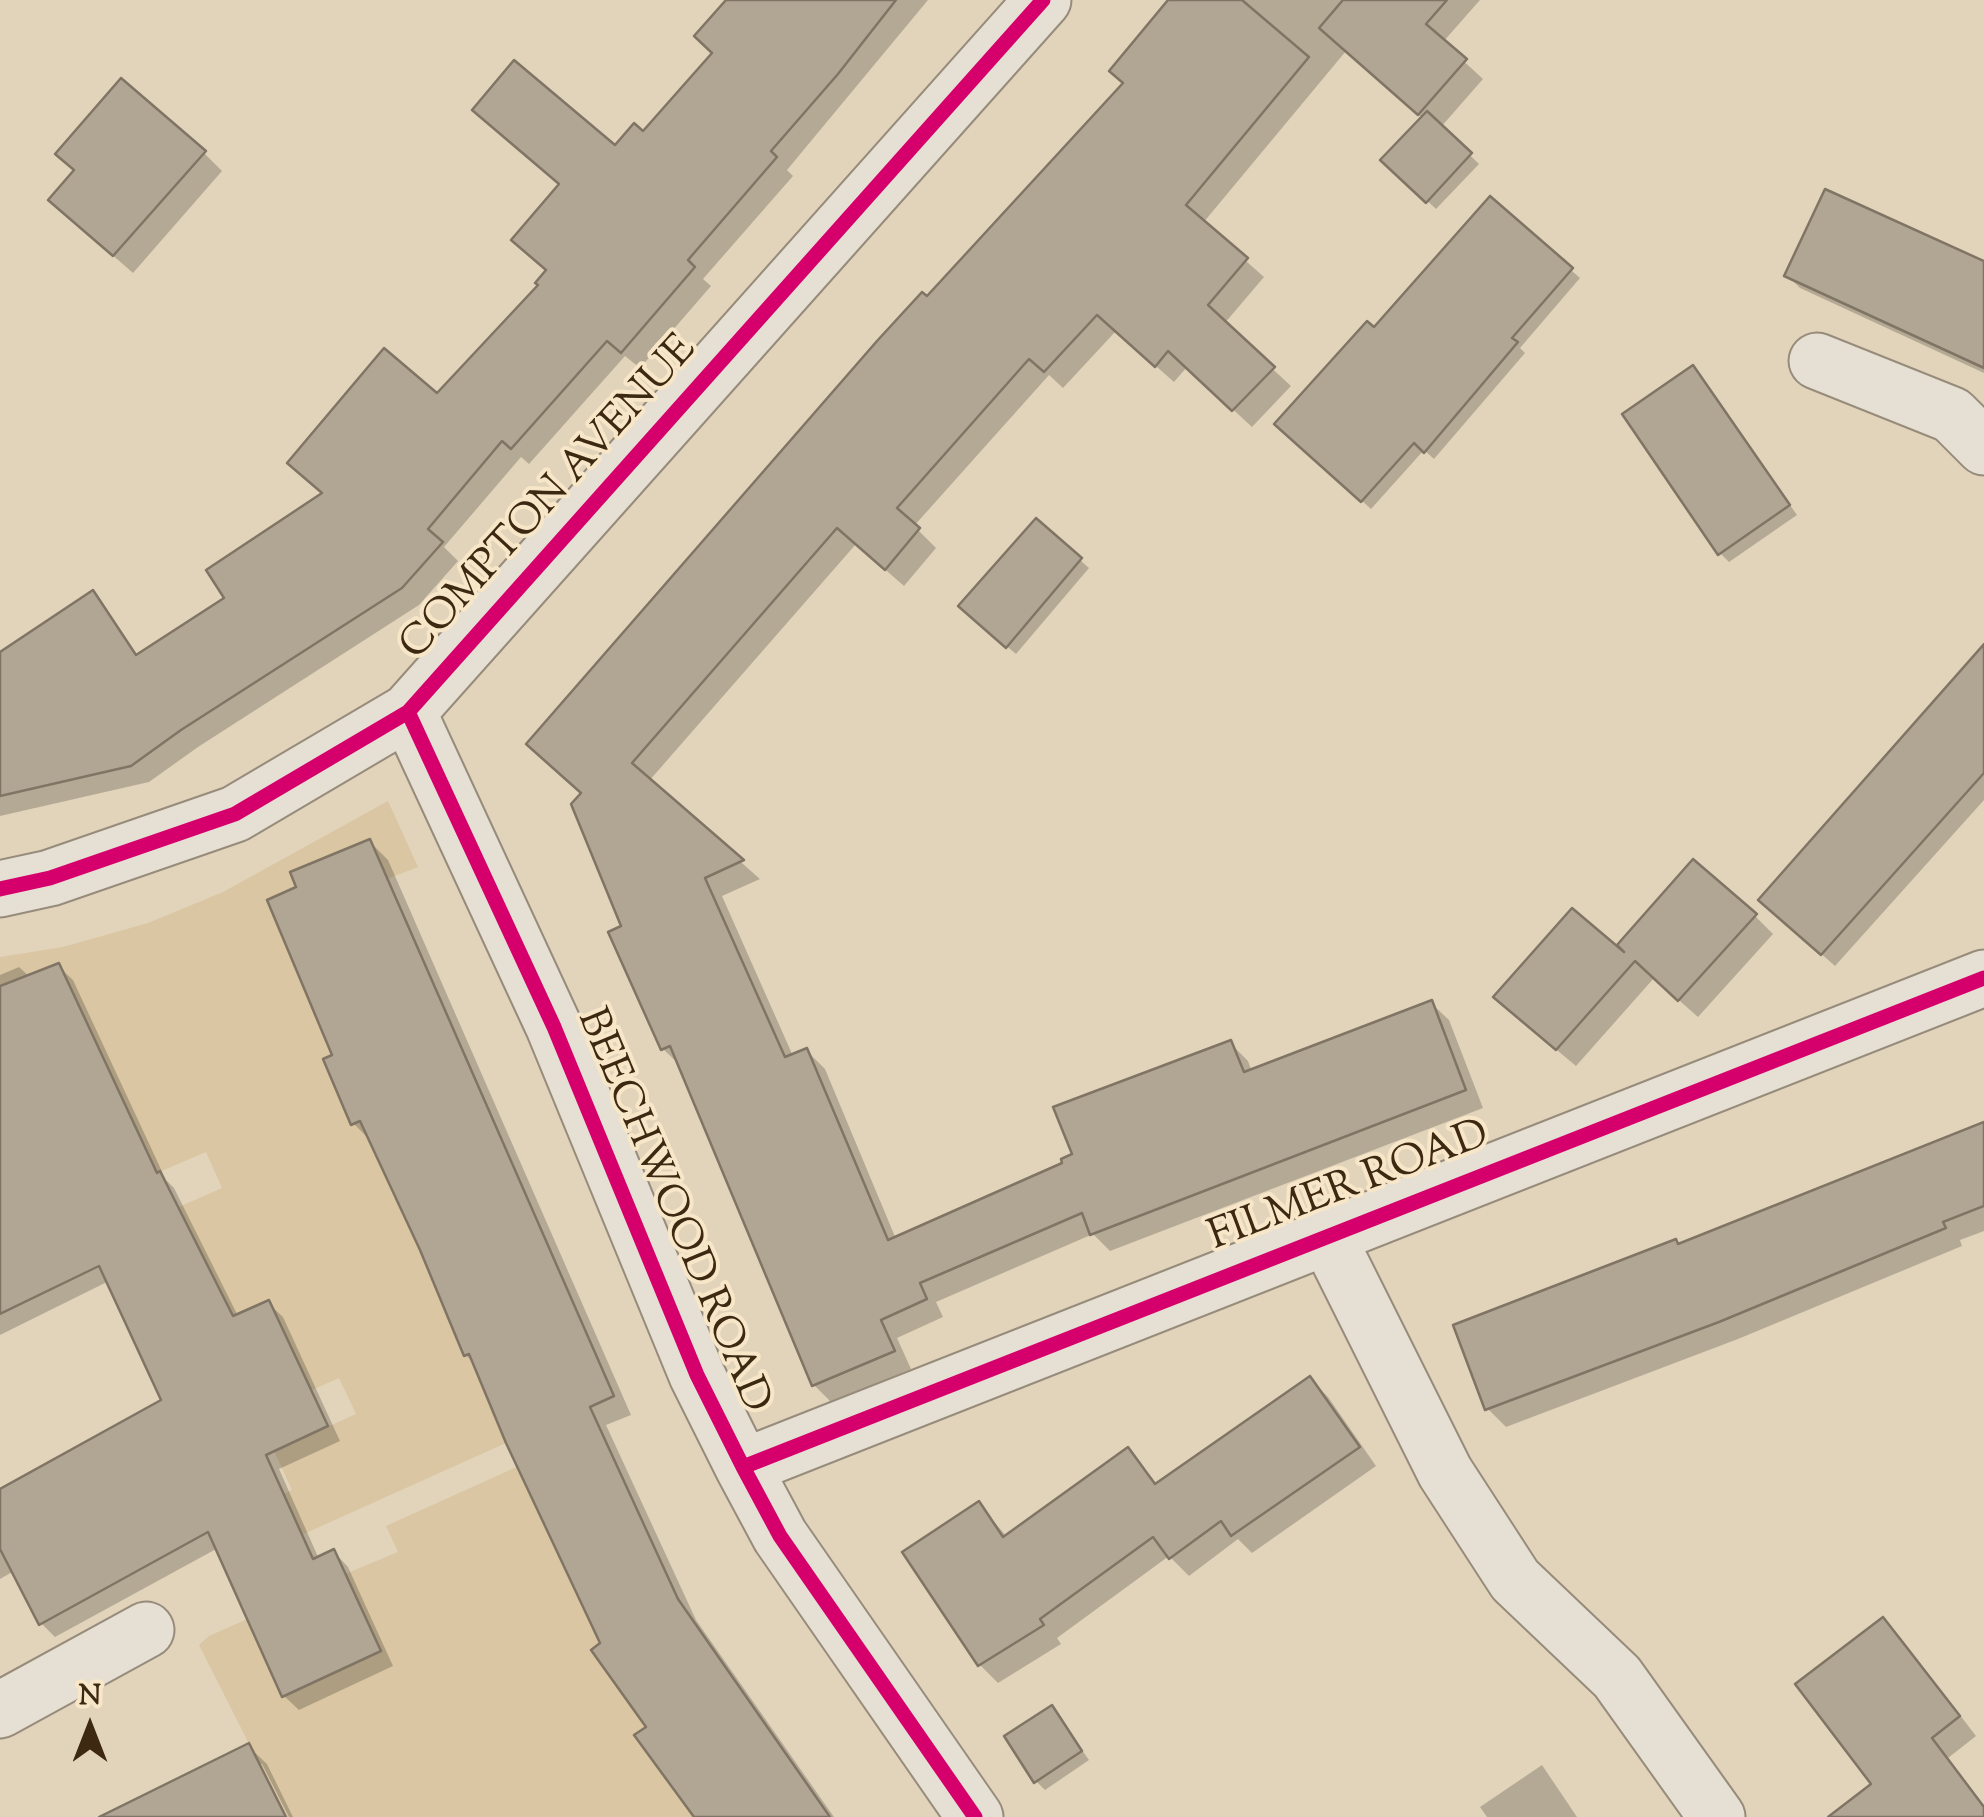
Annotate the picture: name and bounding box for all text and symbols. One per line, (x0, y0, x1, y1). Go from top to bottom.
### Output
street label: COMPTON AVENUE (392, 327, 710, 673)
street label: BEECHWOOD ROAD (562, 1002, 778, 1422)
street label: FILMER ROAD (1203, 1113, 1497, 1265)
north arrow (40, 1677, 140, 1777)
text: N (79, 1677, 101, 1717)

